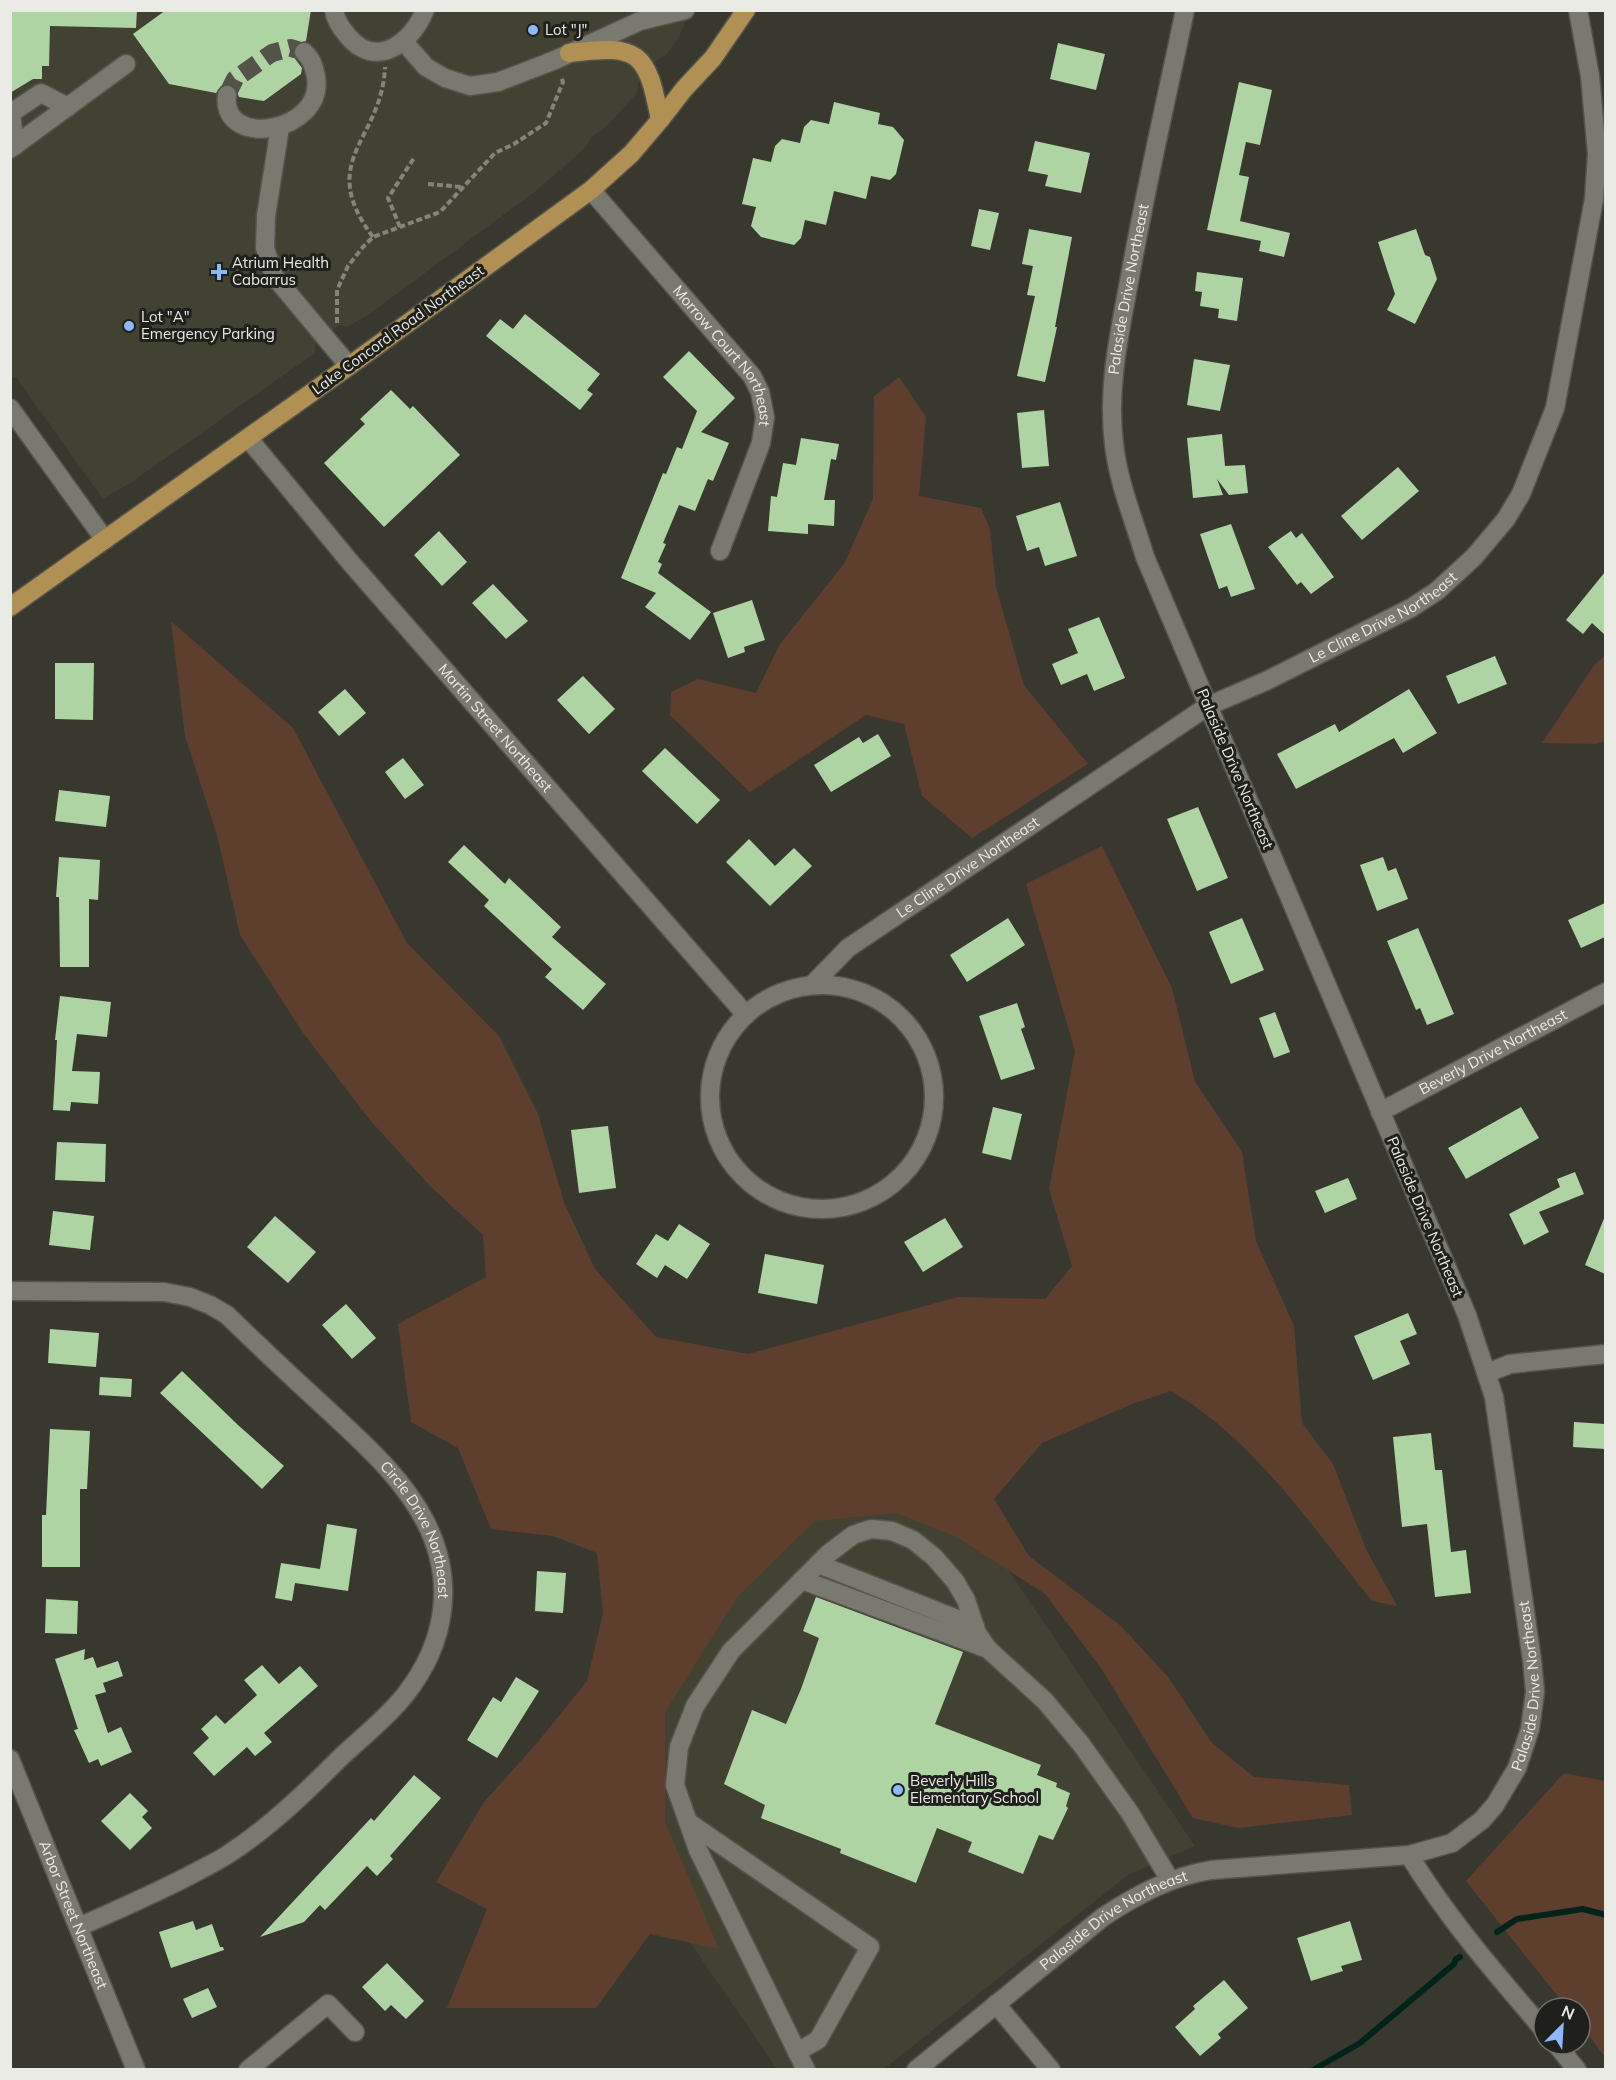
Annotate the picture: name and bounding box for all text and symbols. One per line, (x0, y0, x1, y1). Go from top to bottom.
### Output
place label: Lot "J" (545, 20, 587, 39)
marker: Lot "J" (526, 23, 540, 37)
street label: Palaside Drive Northeast (1104, 202, 1153, 375)
place label: Atrium Health Cabarrus (232, 253, 329, 289)
street label: Lake Concord Road Northeast (308, 261, 487, 398)
marker: Atrium Health Cabarrus (210, 263, 228, 281)
street label: Morrow Court Northeast (669, 281, 775, 428)
place label: Lot "A" Emergency Parking (141, 307, 275, 343)
marker: Lot "A" Emergency Parking (122, 319, 136, 333)
street label: Le Cline Drive Northeast (1306, 567, 1461, 667)
street label: Martin Street Northeast (434, 660, 557, 796)
street label: Palaside Drive Northeast (1193, 686, 1278, 852)
street label: Le Cline Drive Northeast (892, 812, 1043, 922)
street label: Beverly Drive Northeast (1416, 1004, 1570, 1099)
street label: Palaside Drive Northeast (1383, 1134, 1468, 1300)
street label: Circle Drive Northeast (376, 1457, 453, 1599)
street label: Palaside Drive Northeast (1507, 1600, 1544, 1773)
place label: Beverly Hills Elementary School (910, 1771, 1039, 1807)
marker: Beverly Hills Elementary School (891, 1783, 905, 1797)
street label: Arbor Street Northeast (35, 1838, 112, 1992)
street label: Palaside Drive Northeast (1035, 1866, 1189, 1974)
north arrow (1532, 1996, 1592, 2056)
text: N (1559, 2001, 1578, 2024)

